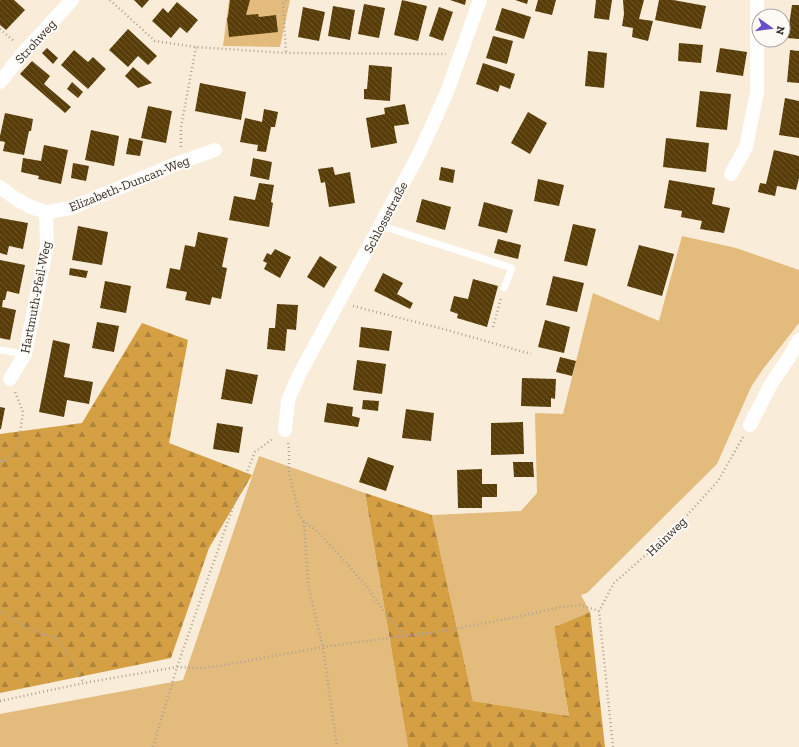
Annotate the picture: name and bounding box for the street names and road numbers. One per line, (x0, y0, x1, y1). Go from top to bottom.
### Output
street label: Strohweg (12, 16, 59, 66)
street label: Elizabeth-Duncan-Weg (67, 152, 192, 214)
street label: Schlossstraße (360, 179, 411, 255)
street label: Hartmuth-Pfeil-Weg (17, 240, 54, 355)
street label: Hainweg (643, 514, 689, 559)

